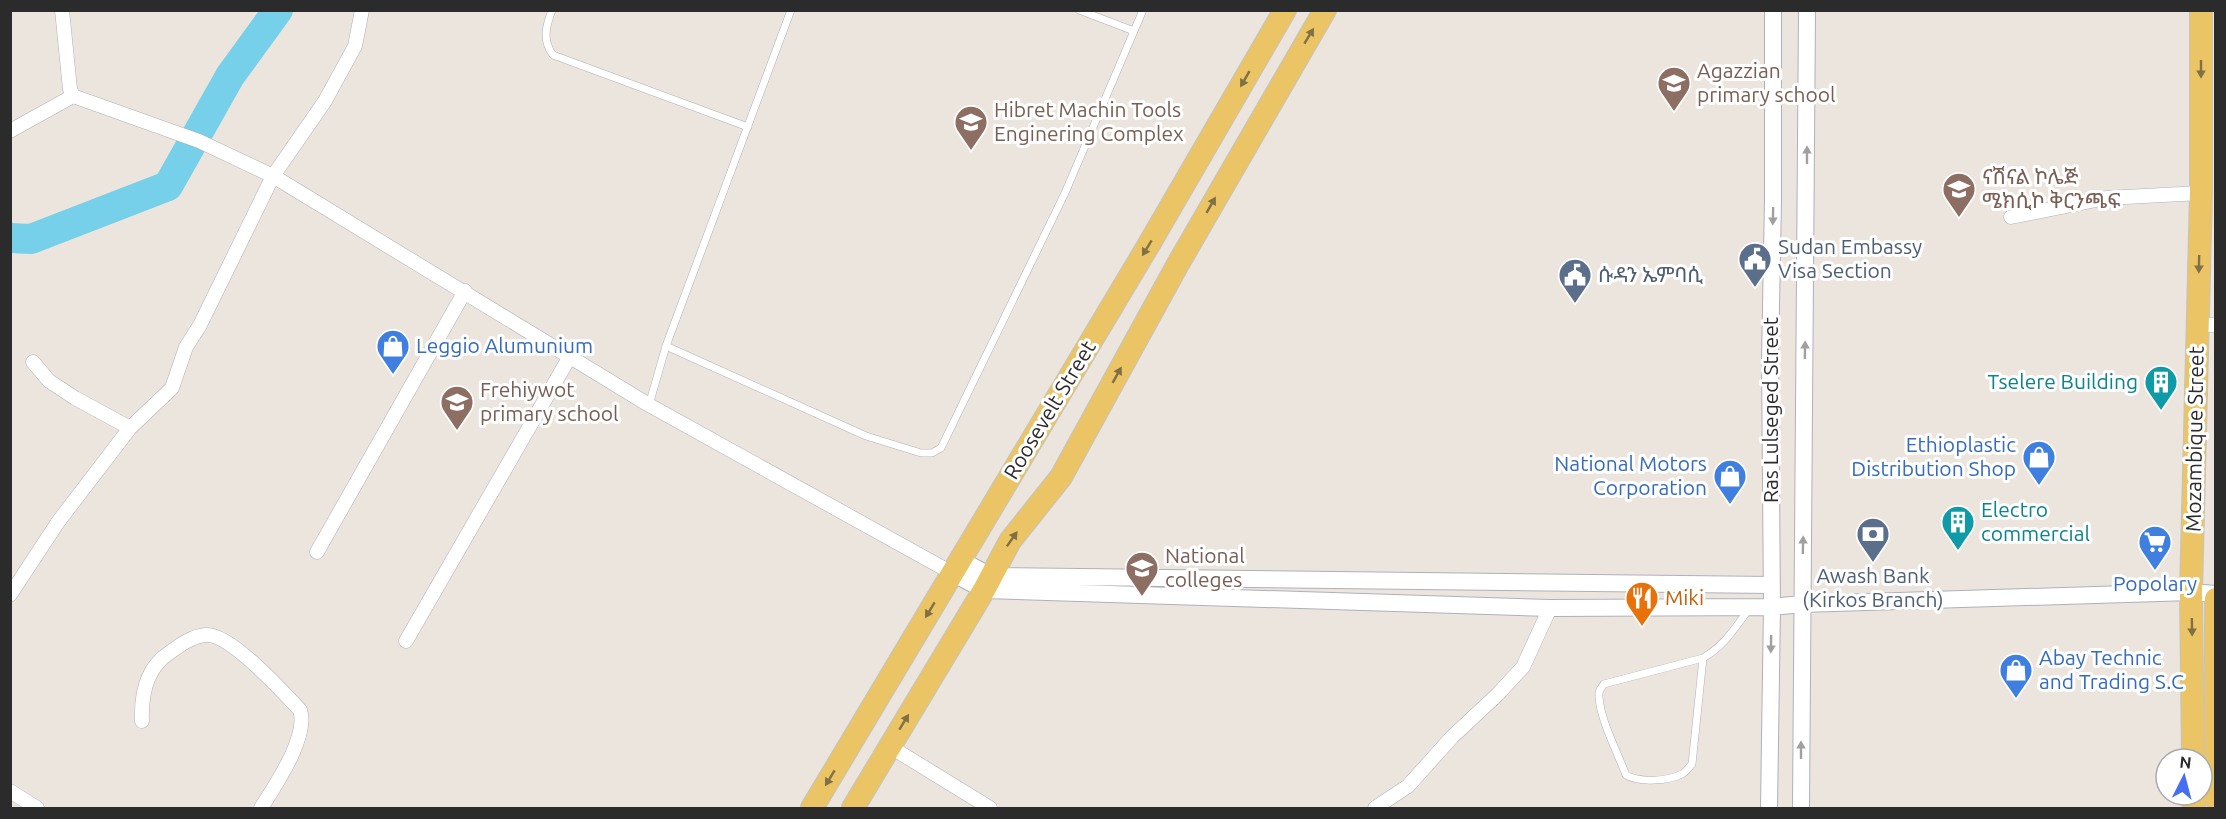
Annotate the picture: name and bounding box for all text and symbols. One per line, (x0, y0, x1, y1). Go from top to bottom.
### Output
one-way arrow (1304, 28, 1315, 44)
place label: Agazzian primary school (1697, 58, 1836, 106)
one-way arrow (2196, 59, 2206, 78)
school or university icon: Agazzian primary school (1656, 65, 1692, 112)
one-way arrow (1240, 71, 1251, 87)
place label: Hibret Machin Tools Enginering Complex (994, 97, 1184, 145)
school or university icon: Hibret Machin Tools Enginering Complex (953, 104, 989, 151)
one-way arrow (1802, 146, 1812, 165)
place label: ናሽናል ኮሌጅ ሜክሲኮ ቅርንጫፍ (1982, 164, 2120, 212)
school or university icon: ናሽናል ኮሌጅ ሜክሲኮ ቅርንጫፍ (1941, 171, 1977, 218)
one-way arrow (1206, 196, 1216, 213)
one-way arrow (1768, 206, 1778, 225)
place label: Sudan Embassy Visa Section (1778, 234, 1922, 282)
one-way arrow (1142, 240, 1153, 256)
public building icon: Sudan Embassy Visa Section (1737, 241, 1773, 288)
one-way arrow (2194, 254, 2204, 273)
public building icon: ሱዳን ኤምባሲ (1557, 257, 1593, 304)
place label: ሱዳን ኤምባሲ (1598, 262, 1703, 286)
street label: Ras Lulseged Street (1758, 317, 1782, 503)
shop icon: Leggio Alumunium (375, 328, 411, 375)
place label: Leggio Alumunium (416, 333, 593, 357)
street label: Roosevelt Street (998, 336, 1100, 483)
one-way arrow (1800, 341, 1810, 360)
street label: Mozambique Street (2180, 346, 2208, 532)
building icon: Tselere Building (2143, 364, 2179, 411)
one-way arrow (1112, 366, 1122, 383)
place label: Tselere Building (1988, 369, 2138, 393)
place label: Frehiywot primary school (480, 377, 619, 425)
school or university icon: Frehiywot primary school (439, 384, 475, 431)
place label: Ethioplastic Distribution Shop (1851, 432, 2016, 480)
shop icon: Ethioplastic Distribution Shop (2021, 439, 2057, 486)
place label: National Motors Corporation (1554, 451, 1707, 499)
shop icon: National Motors Corporation (1712, 458, 1748, 505)
place label: Electro commercial (1981, 497, 2090, 545)
building icon: Electro commercial (1940, 504, 1976, 551)
bank icon: Awash Bank (Kirkos Branch) (1855, 516, 1891, 563)
supermarket icon: Popolary (2137, 524, 2173, 571)
one-way arrow (1006, 532, 1018, 548)
one-way arrow (1798, 536, 1808, 555)
place label: National colleges (1165, 543, 1245, 591)
school or university icon: National colleges (1124, 550, 1160, 597)
place label: Awash Bank (Kirkos Branch) (1802, 563, 1944, 611)
place label: Popolary (2113, 571, 2197, 595)
restaurant icon: Miki (1624, 580, 1660, 627)
place label: Miki (1665, 585, 1704, 609)
one-way arrow (925, 602, 936, 618)
one-way arrow (2187, 617, 2197, 636)
one-way arrow (1766, 634, 1776, 653)
place label: Abay Technic and Trading S.C (2039, 645, 2184, 693)
shop icon: Abay Technic and Trading S.C (1998, 652, 2034, 699)
one-way arrow (898, 714, 909, 730)
one-way arrow (1796, 741, 1806, 760)
north arrow (2154, 747, 2214, 807)
text: N (2179, 753, 2192, 772)
one-way arrow (825, 770, 836, 786)

